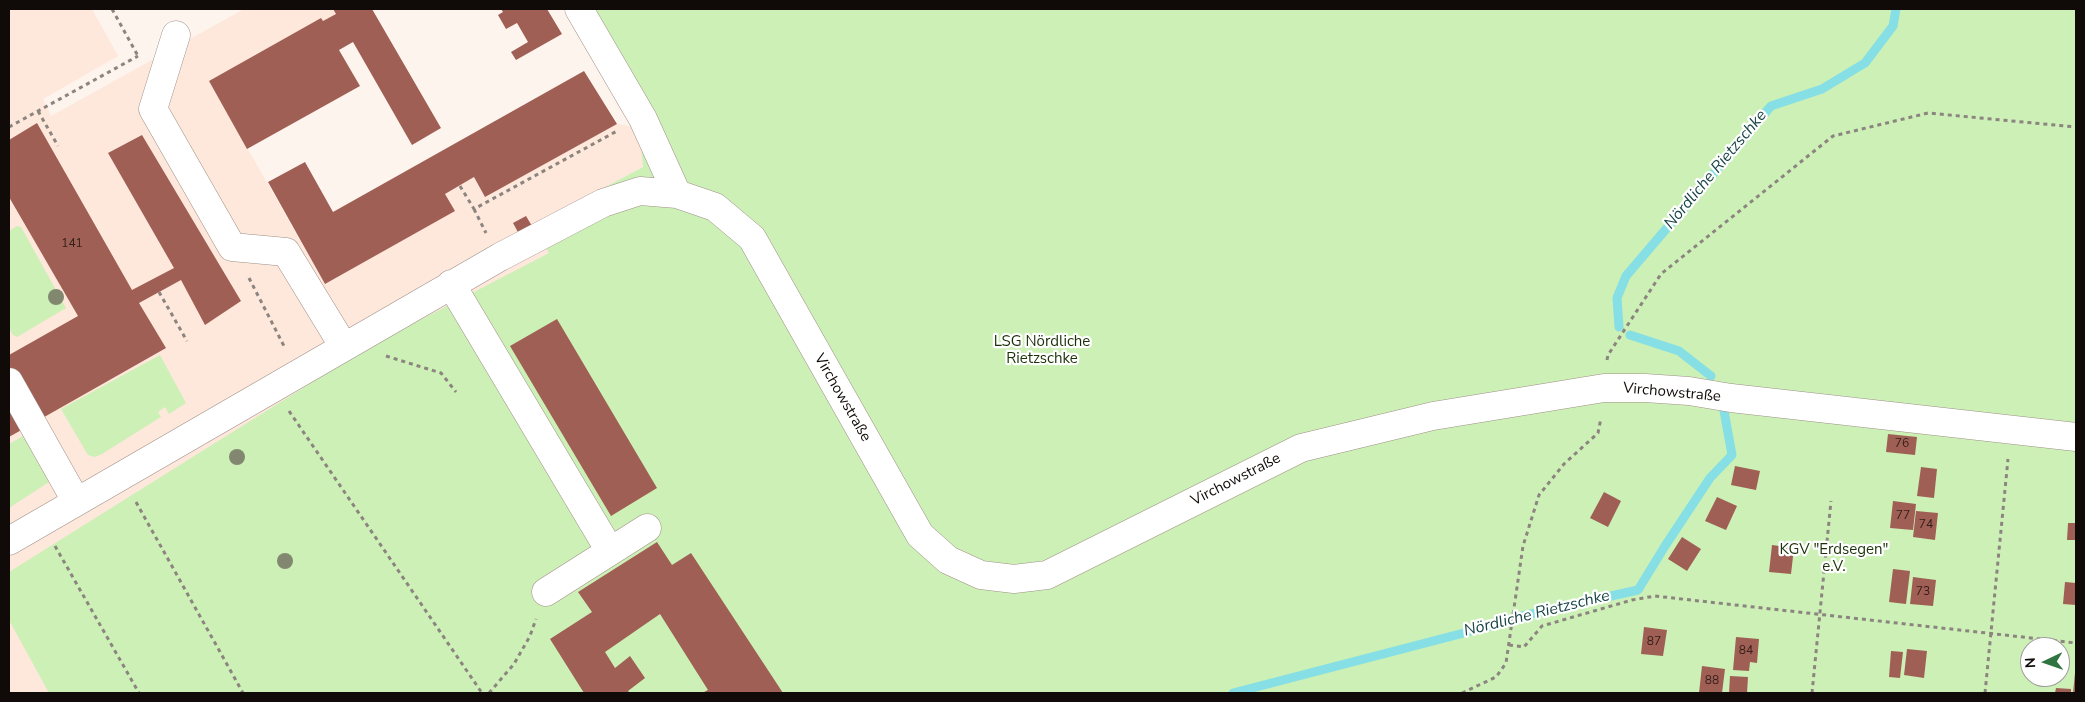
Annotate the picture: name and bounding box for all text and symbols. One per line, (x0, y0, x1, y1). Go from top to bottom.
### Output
water label: Nördliche Rietzschke (1661, 107, 1771, 233)
house number: 141 (61, 237, 83, 251)
park label: LSG Nördliche Rietzschke (994, 333, 1090, 368)
street label: Virchowstraße (810, 351, 874, 445)
street label: Virchowstraße (1622, 380, 1722, 406)
house number: 76 (1895, 437, 1909, 451)
street label: Virchowstraße (1188, 450, 1284, 510)
house number: 77 (1896, 509, 1910, 523)
house number: 74 (1919, 518, 1933, 532)
park label: KGV "Erdsegen" e.V. (1780, 541, 1888, 576)
house number: 73 (1916, 585, 1930, 599)
water label: Nördliche Rietzschke (1462, 587, 1612, 641)
house number: 87 (1647, 635, 1661, 649)
north arrow (2020, 637, 2070, 687)
house number: 84 (1739, 644, 1753, 658)
text: N (2021, 657, 2040, 668)
house number: 88 (1705, 674, 1719, 688)

